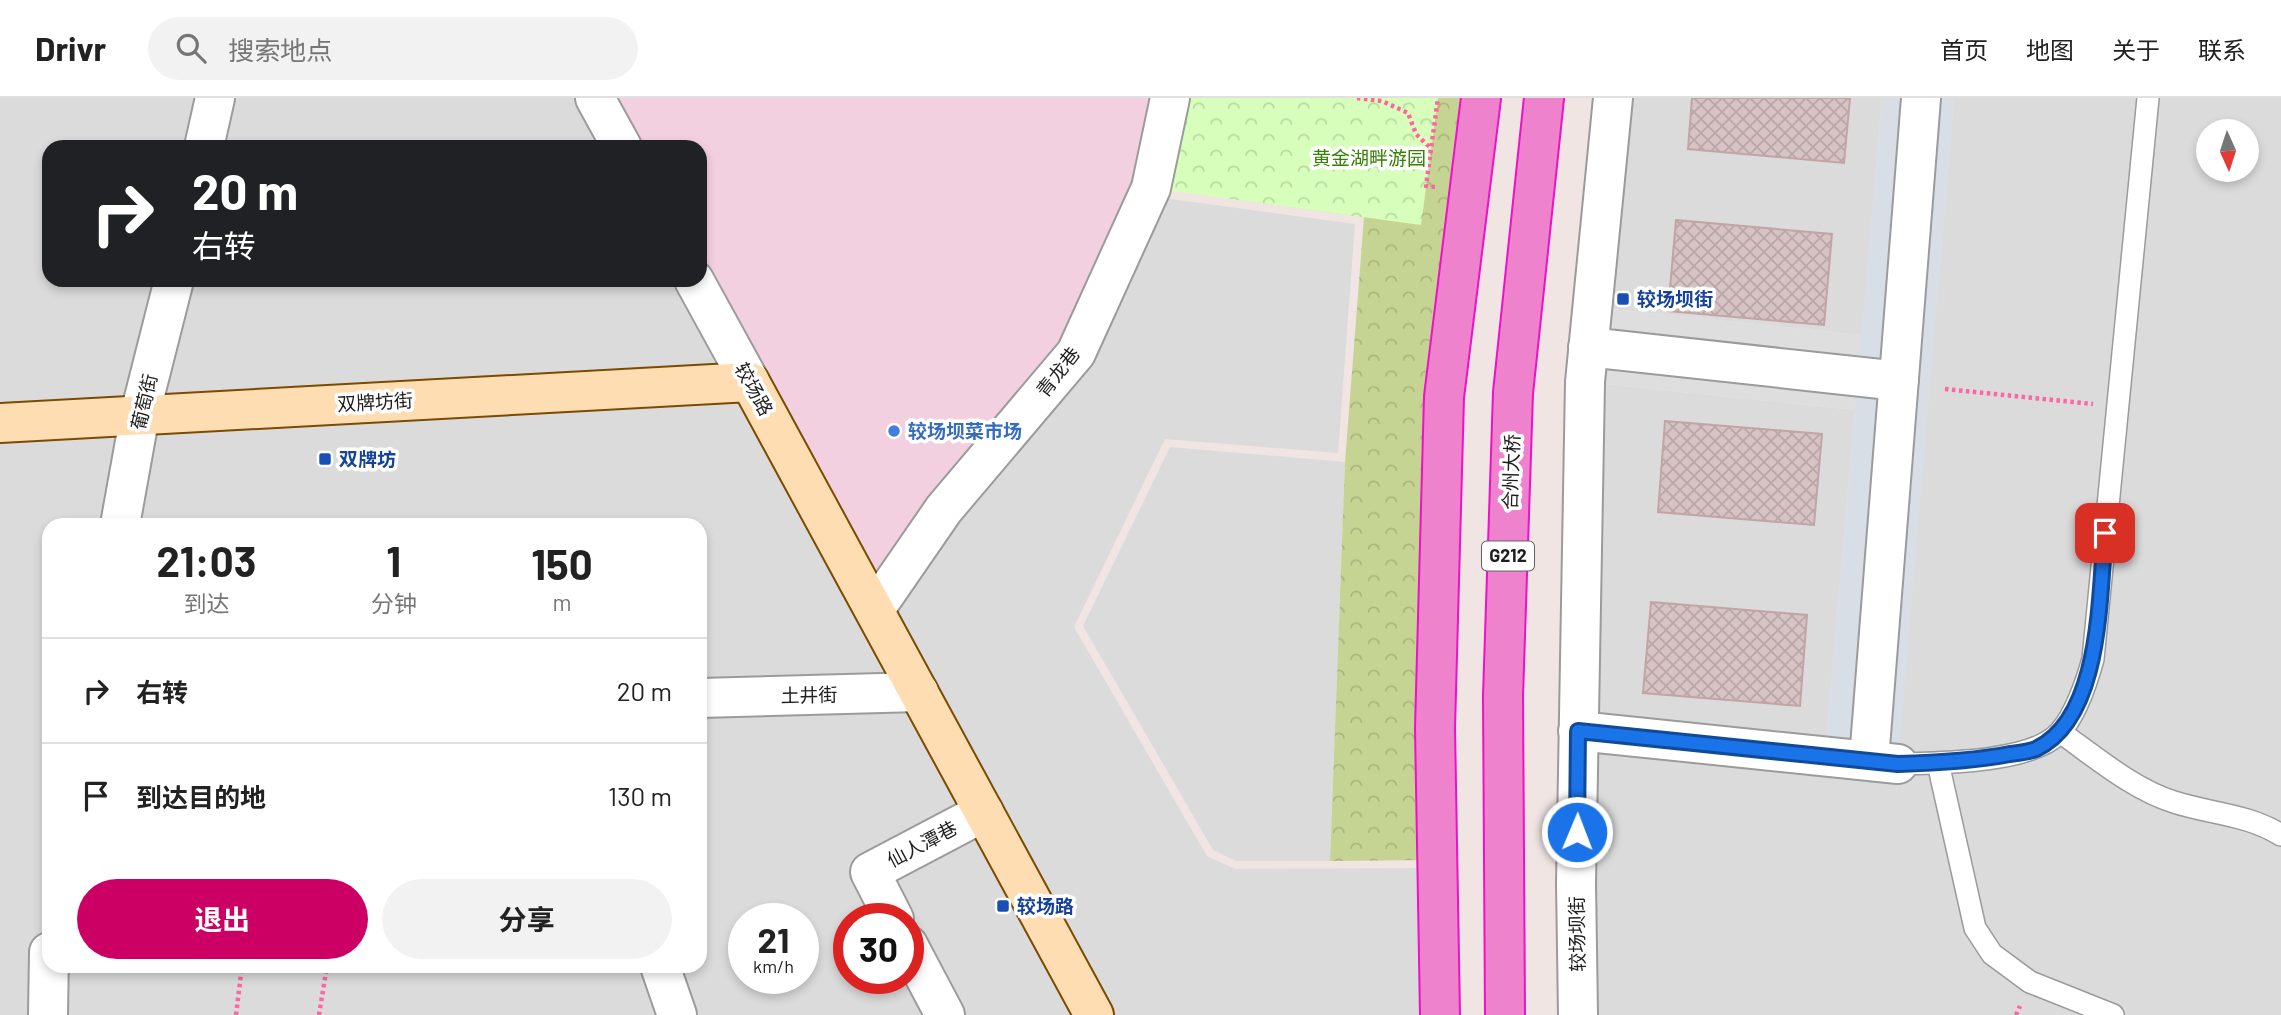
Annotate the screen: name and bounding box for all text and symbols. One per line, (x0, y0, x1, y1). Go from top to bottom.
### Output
search box (148, 17, 638, 80)
text: Drivr (35, 28, 106, 68)
icon: search (172, 29, 210, 67)
text: 搜索地点 (228, 34, 332, 65)
text: 首页 (1940, 35, 1988, 64)
text: 地图 (2026, 35, 2074, 64)
text: 关于 (2112, 35, 2160, 64)
text: 联系 (2198, 35, 2246, 64)
north arrow (2196, 119, 2259, 182)
map controls (2196, 119, 2259, 182)
park label: 黄金湖畔游园 (1312, 146, 1426, 169)
text: 20 m (192, 161, 298, 220)
icon: right (77, 168, 168, 259)
text: 右转 (192, 226, 256, 264)
place label: 较场坝街 (1637, 287, 1713, 310)
marker: 较场坝街 (1615, 291, 1631, 307)
street label: 青龙巷 (1031, 342, 1084, 401)
street label: 较场路 (731, 358, 778, 419)
street label: 葡萄街 (126, 372, 161, 432)
street label: 双牌坊街 (336, 388, 414, 415)
place label: 较场坝菜市场 (908, 419, 1022, 442)
marker: 较场坝菜市场 (886, 423, 902, 439)
street label: 合州大桥 (1498, 434, 1523, 510)
place label: 双牌坊 (339, 447, 396, 470)
marker: 双牌坊 (317, 451, 333, 467)
pin (2075, 503, 2135, 563)
icon: arrive (2086, 514, 2124, 552)
text: 21:03 (156, 535, 256, 585)
text: 1 (386, 535, 401, 585)
text: 150 (531, 538, 593, 588)
road number: G212 (1482, 542, 1534, 570)
text: m (552, 588, 571, 616)
text: 到达 (183, 589, 229, 617)
text: 分钟 (371, 589, 417, 617)
icon: right (77, 672, 115, 710)
text: 20 m (617, 675, 672, 706)
text: 右转 (136, 676, 188, 707)
street label: 土井街 (780, 683, 838, 706)
icon: arrive (77, 777, 115, 815)
text: 130 m (608, 780, 672, 811)
text: 到达目的地 (136, 781, 266, 812)
position arrow (1540, 795, 1614, 869)
street label: 仙人潭巷 (883, 816, 961, 872)
button: 退出 (77, 879, 368, 959)
button: 分享 (382, 879, 672, 959)
place label: 较场路 (1017, 894, 1074, 917)
street label: 较场坝街 (1564, 896, 1589, 972)
marker: 较场路 (995, 898, 1011, 914)
speed limit sign: 30 (833, 903, 924, 994)
text: 21 (758, 918, 789, 960)
text: km/h (753, 955, 794, 977)

